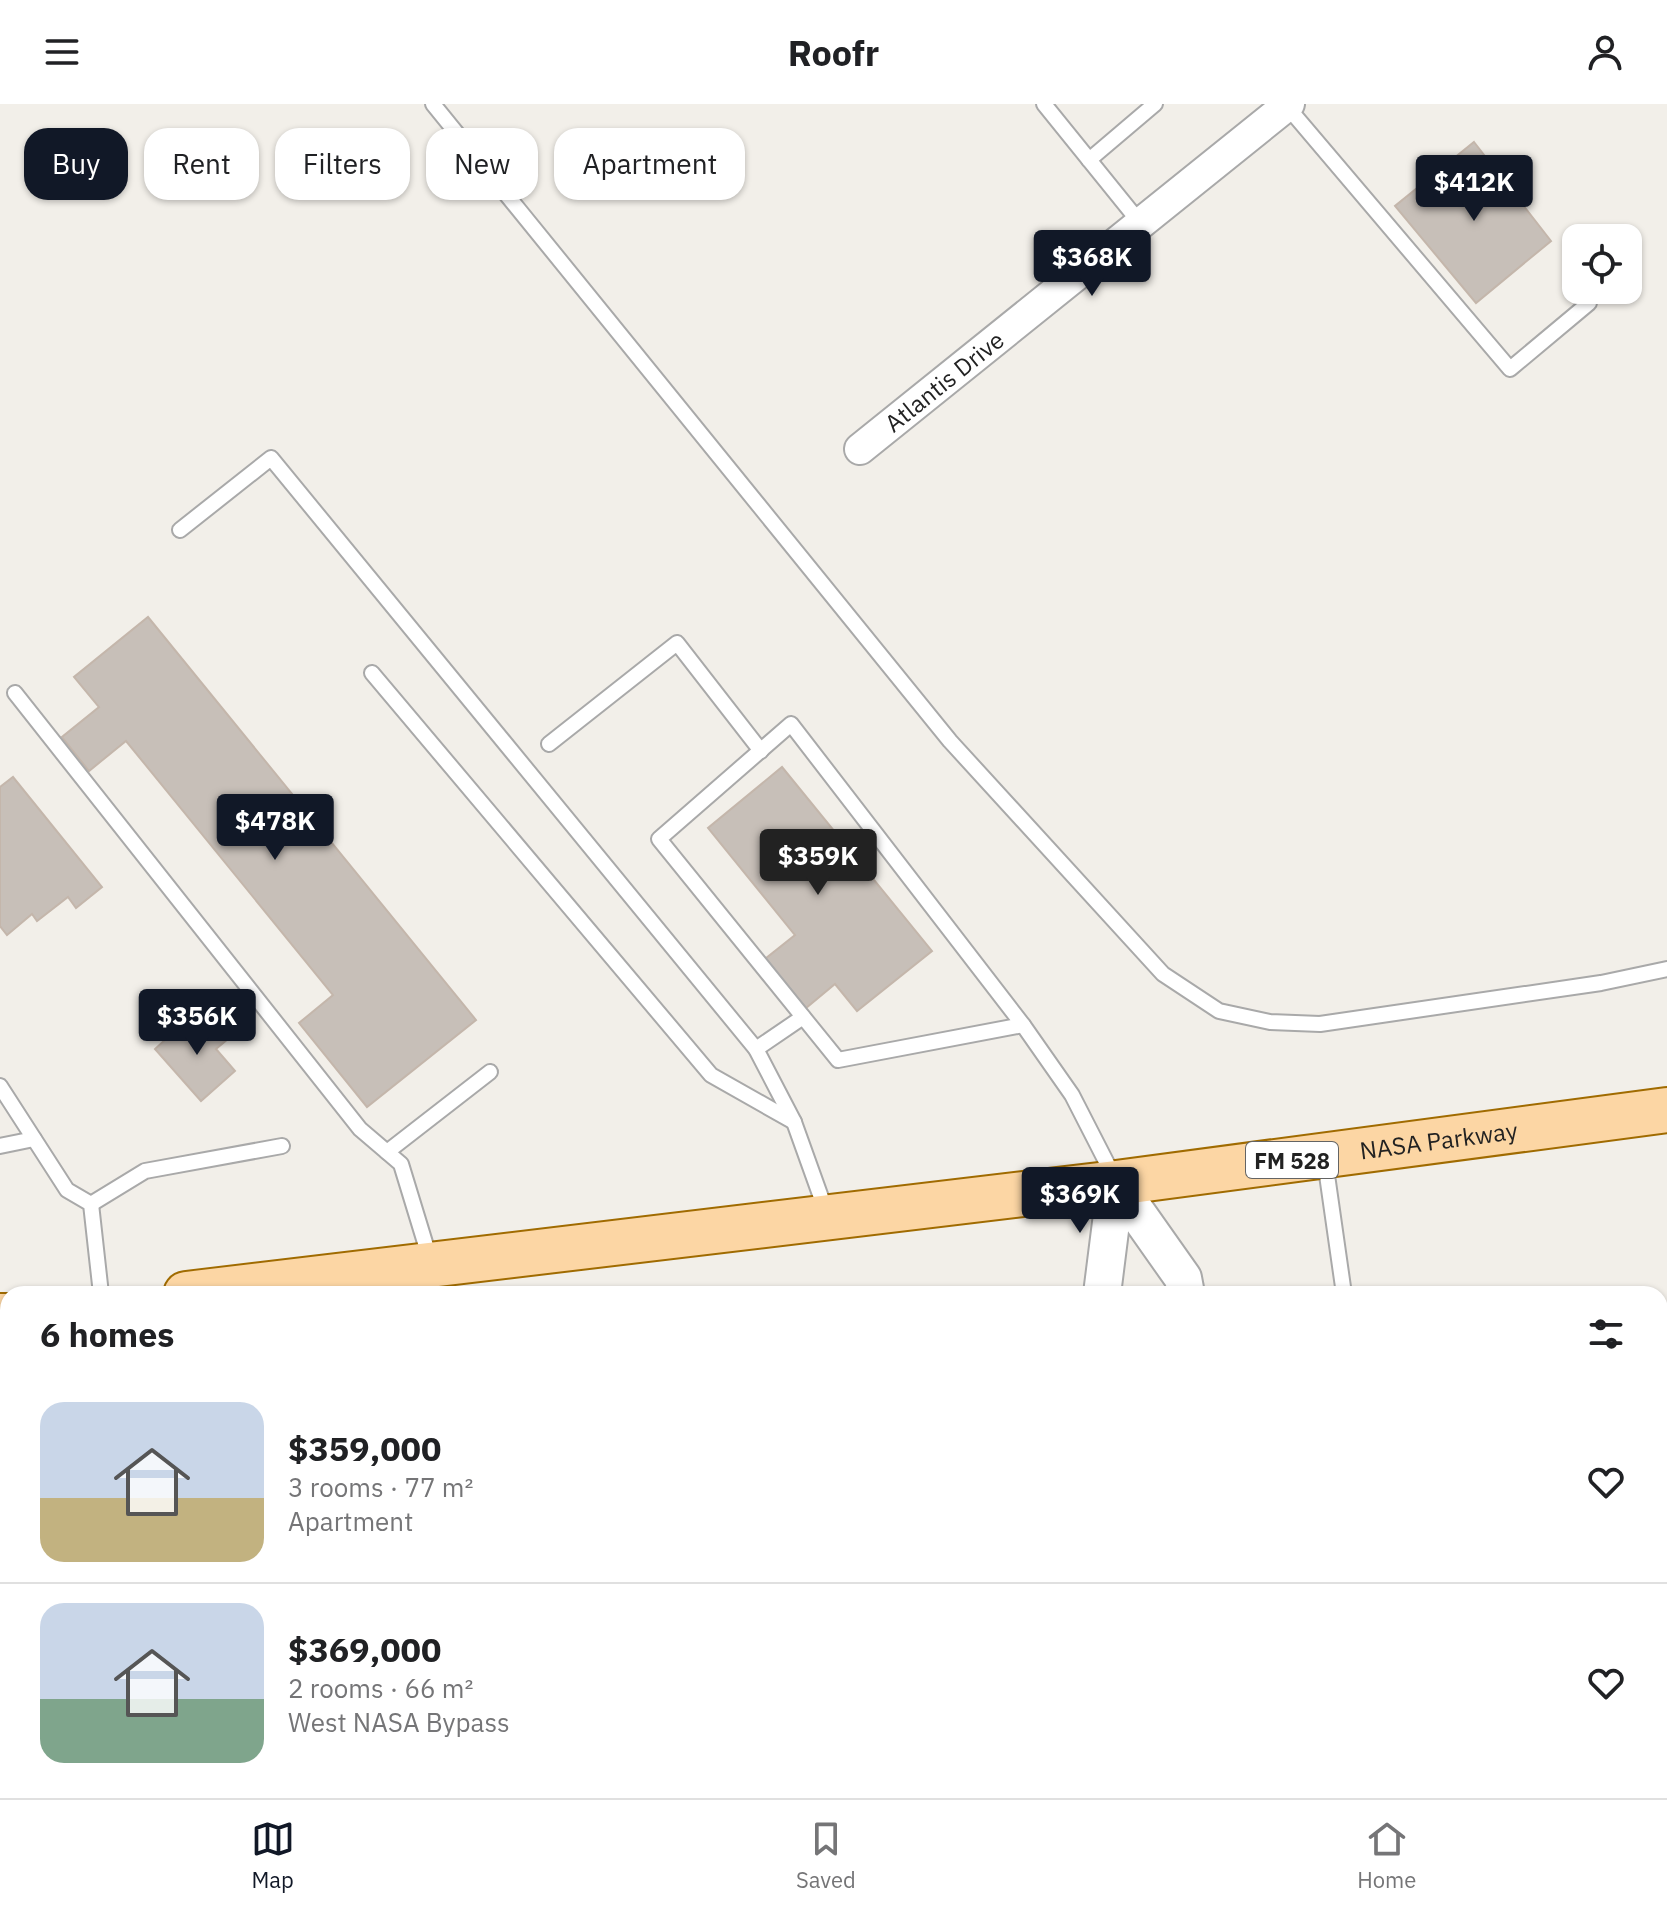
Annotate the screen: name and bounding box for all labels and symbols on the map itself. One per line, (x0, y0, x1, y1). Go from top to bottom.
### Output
pin: $412K (1418, 155, 1530, 223)
pin: $368K (1036, 230, 1148, 298)
street label: Atlantis Drive (878, 324, 1010, 439)
pin: $478K (219, 794, 331, 862)
pin: $359K (762, 829, 874, 897)
pin: $356K (141, 989, 253, 1057)
street label: NASA Parkway (1358, 1114, 1519, 1167)
road number: FM 528 (1246, 1142, 1338, 1178)
pin: $369K (1024, 1167, 1136, 1235)

